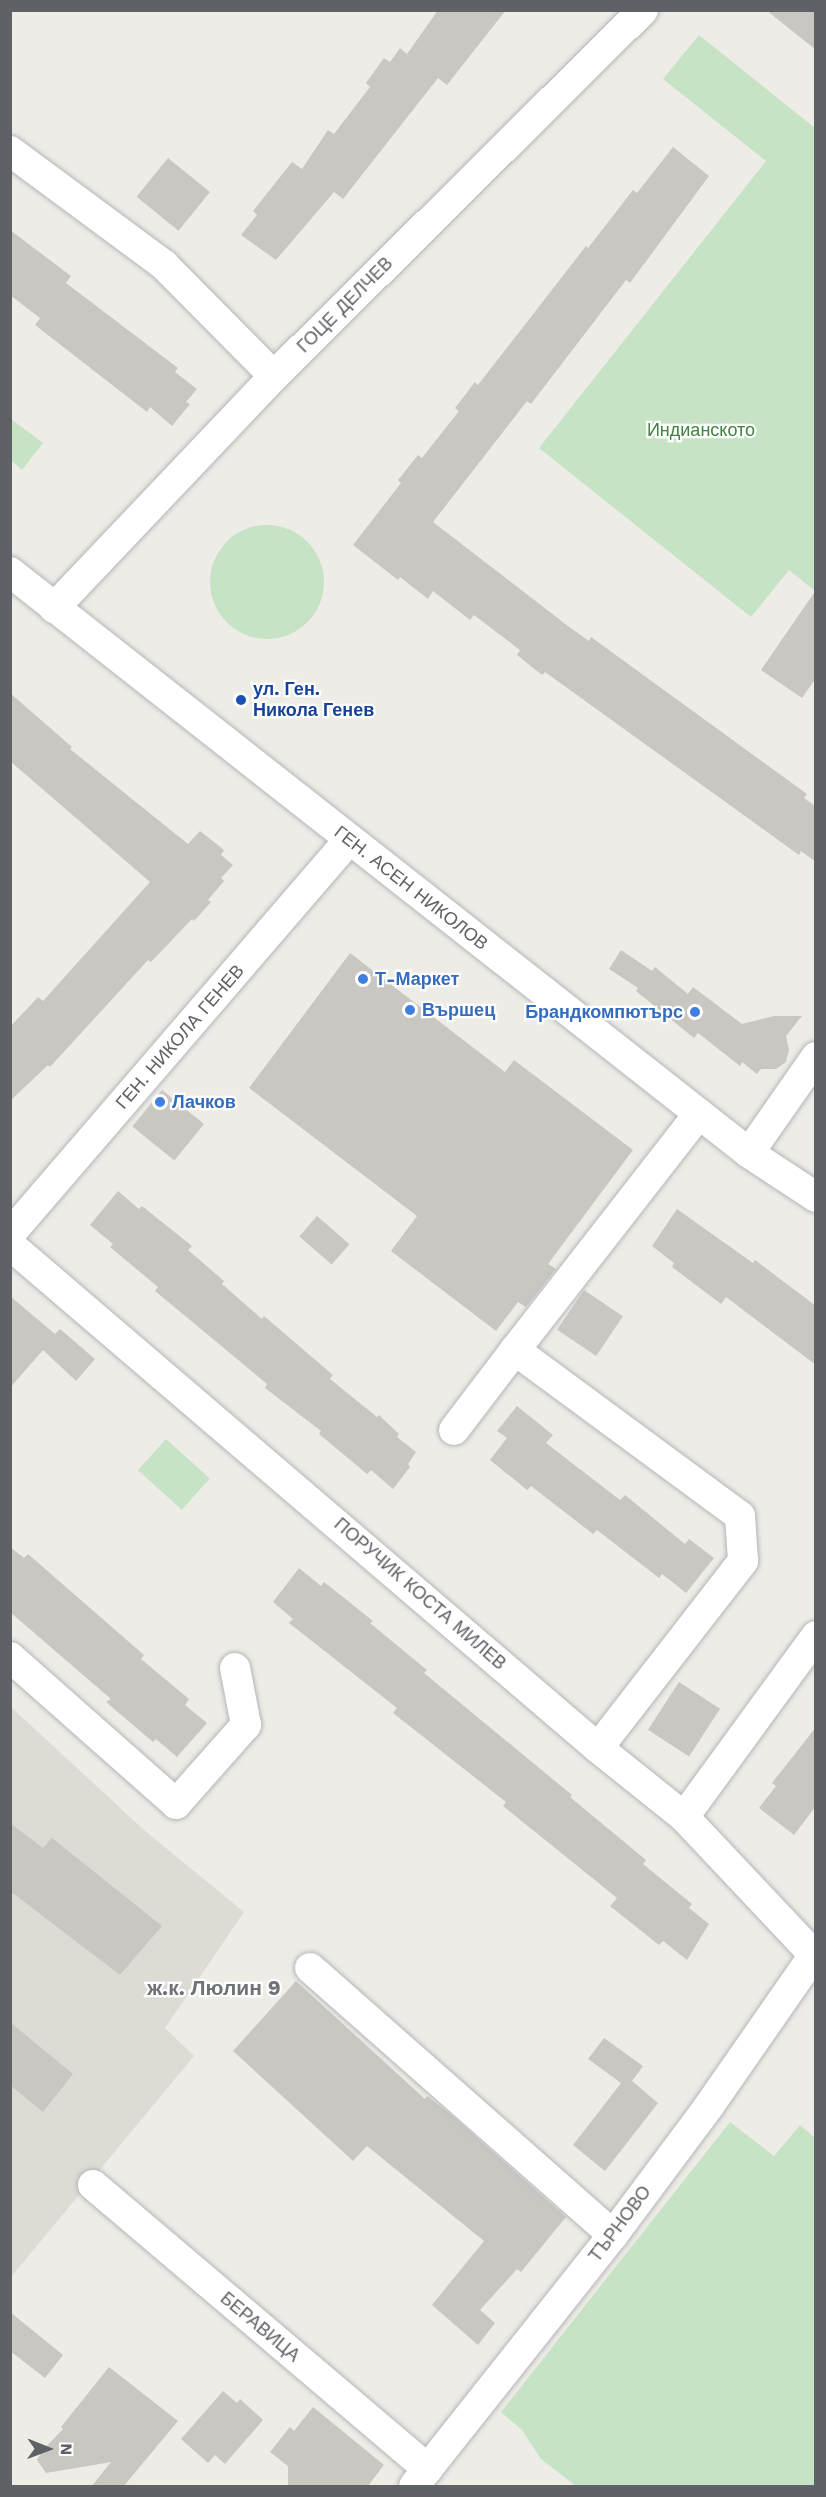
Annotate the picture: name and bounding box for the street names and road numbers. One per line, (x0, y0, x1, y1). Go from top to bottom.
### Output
street label: ГОЦЕ ДЕЛЧЕВ (293, 253, 397, 357)
street label: ГЕН. АСЕН НИКОЛОВ (330, 821, 492, 955)
street label: ГЕН. НИКОЛА ГЕНЕВ (111, 960, 249, 1114)
street label: ПОРУЧИК КОСТА МИЛЕВ (330, 1514, 510, 1674)
street label: ТЪРНОВО (584, 2182, 656, 2266)
street label: БЕРАВИЦА (216, 2288, 304, 2366)

